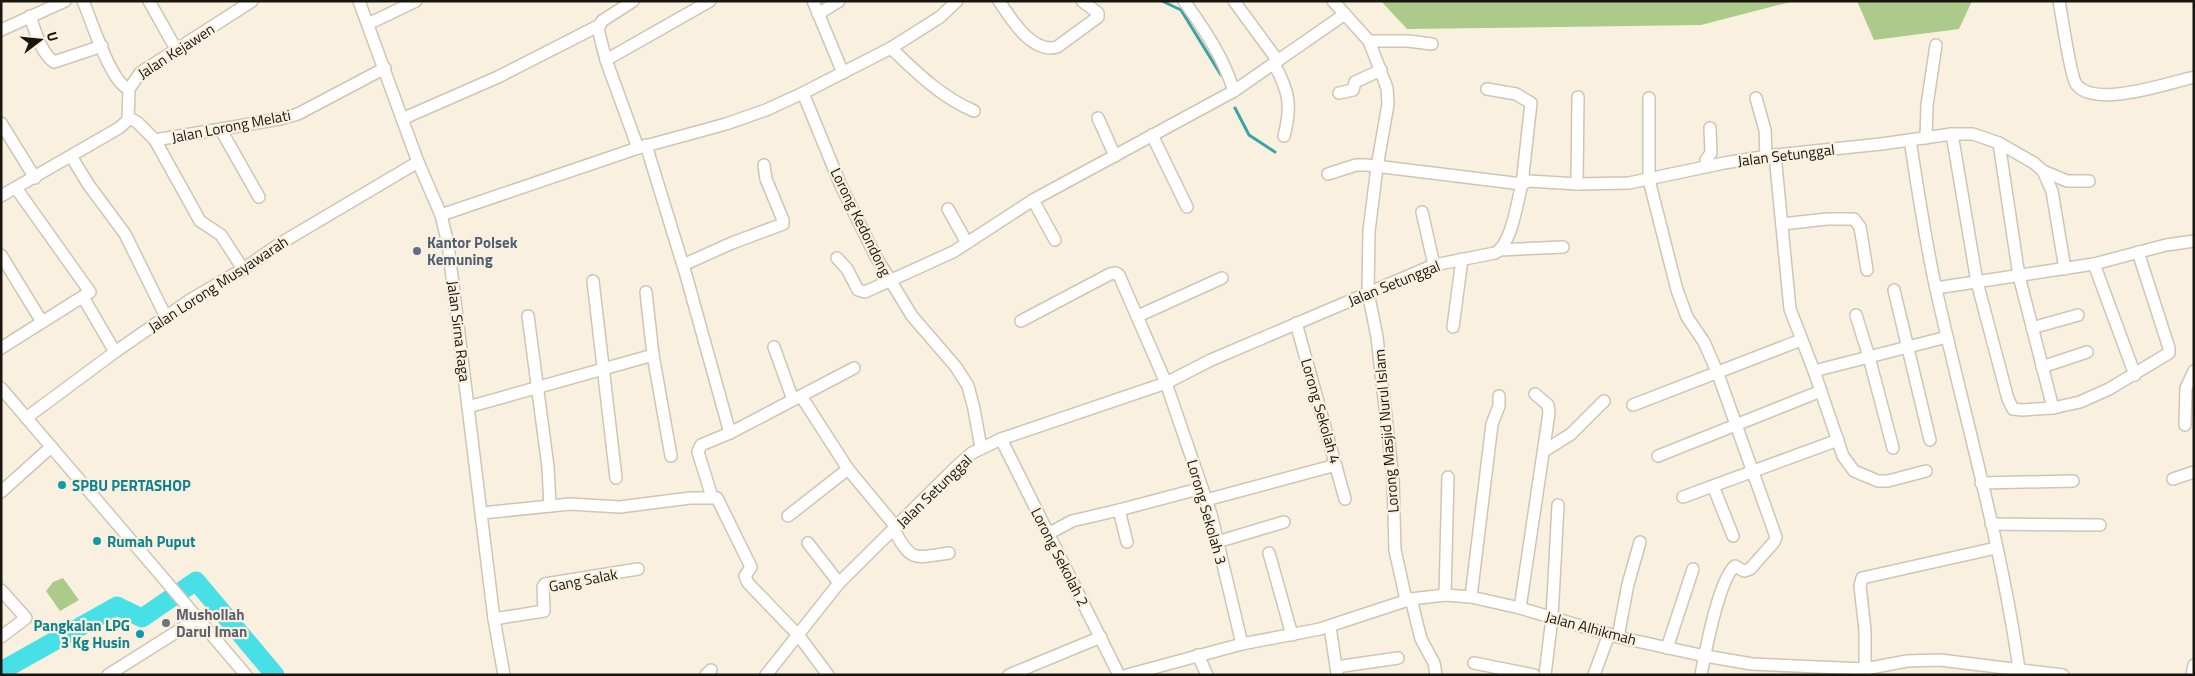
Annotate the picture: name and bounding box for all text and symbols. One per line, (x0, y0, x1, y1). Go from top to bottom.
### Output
north arrow (15, 15, 65, 65)
street label: Jalan Kejawen (133, 17, 219, 85)
text: U (42, 29, 64, 44)
street label: Jalan Lorong Melati (169, 103, 293, 149)
street label: Jalan Setunggal (1736, 138, 1836, 172)
street label: Lorong Kedondong (825, 164, 897, 281)
street label: Jalan Lorong Musyawarah (143, 230, 293, 338)
place label: Kantor Polsek Kemuning (427, 231, 518, 271)
marker: Kantor Polsek Kemuning (411, 245, 423, 257)
street label: Jalan Setunggal (1344, 254, 1444, 312)
street label: Jalan Sirna Raga (441, 279, 477, 383)
street label: Lorong Masjid Nurul Islam (1367, 348, 1405, 514)
street label: Lorong Sekolah 4 (1295, 356, 1347, 466)
street label: Jalan Setunggal (891, 449, 977, 533)
street label: Lorong Sekolah 3 (1181, 457, 1233, 567)
place label: SPBU PERTASHOP (72, 474, 191, 497)
marker: SPBU PERTASHOP (56, 479, 68, 491)
street label: Lorong Sekolah 2 (1025, 503, 1095, 611)
place label: Rumah Puput (107, 530, 196, 553)
marker: Rumah Puput (91, 535, 103, 547)
street label: Gang Salak (547, 562, 619, 598)
place label: Mushollah Darul Iman (176, 603, 247, 643)
street label: Jalan Alhikmah (1543, 605, 1639, 651)
place label: Pangkalan LPG 3 Kg Husin (33, 614, 130, 654)
marker: Mushollah Darul Iman (160, 617, 172, 629)
marker: Pangkalan LPG 3 Kg Husin (134, 628, 146, 640)

